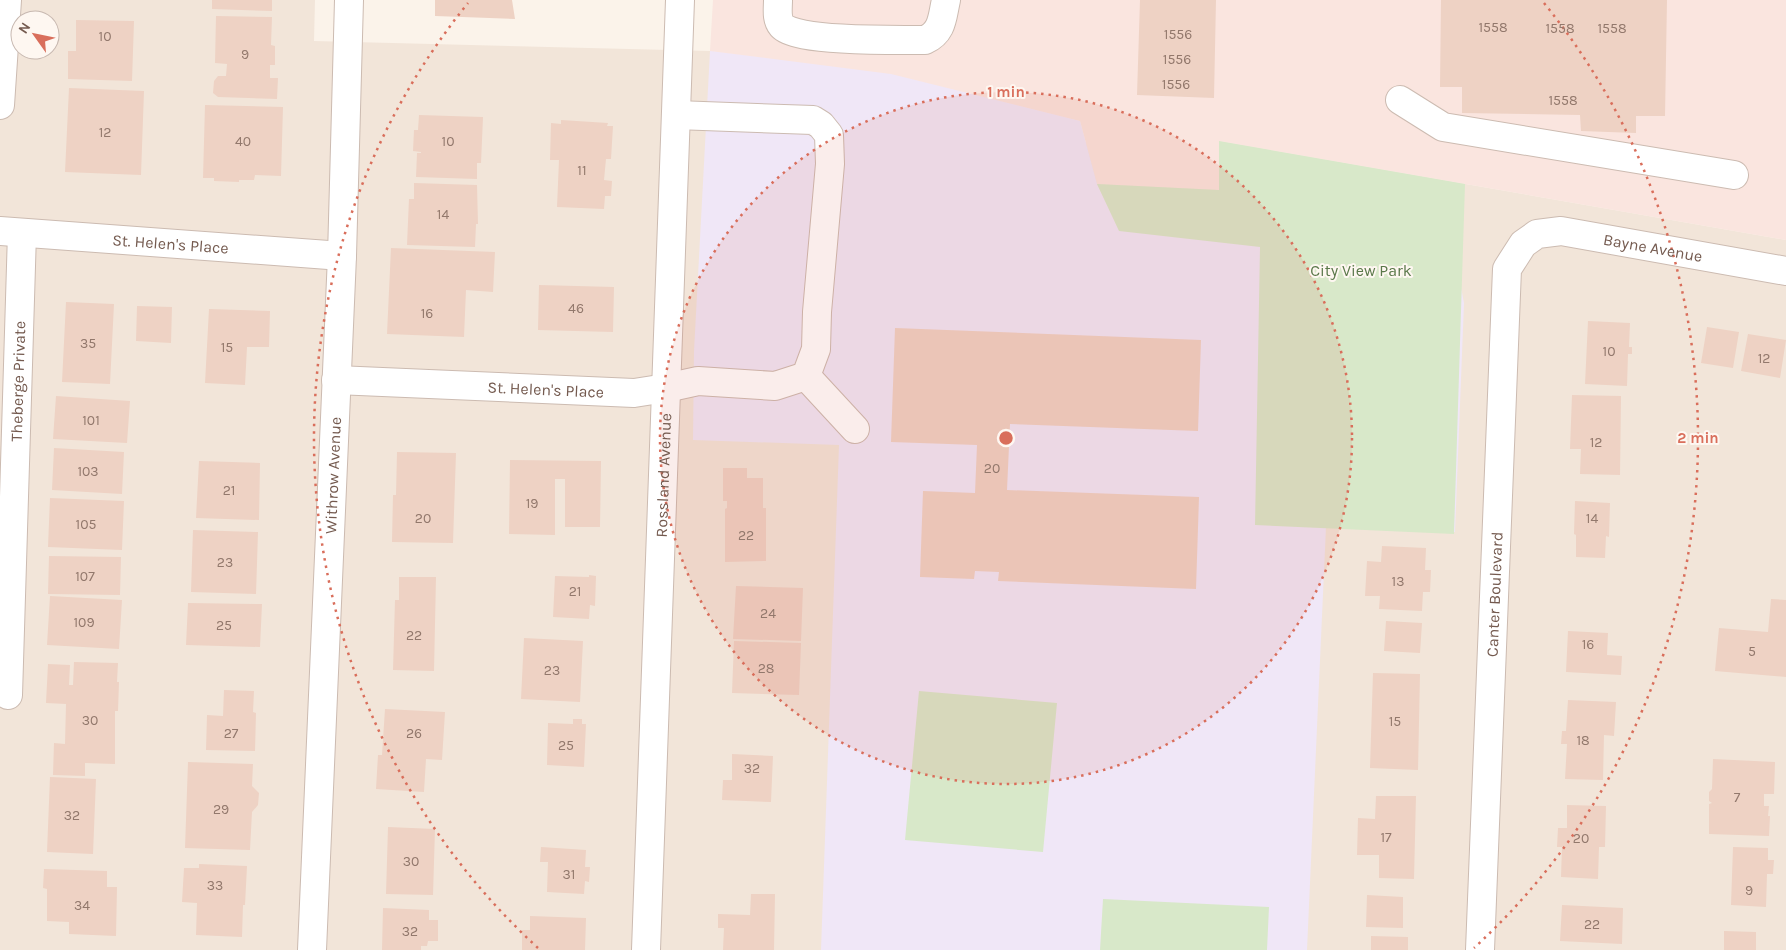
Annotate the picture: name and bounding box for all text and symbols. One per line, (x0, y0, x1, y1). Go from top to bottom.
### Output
north arrow (10, 10, 60, 60)
text: N (15, 19, 34, 37)
house number: 1558 (1478, 19, 1508, 36)
house number: 1558 (1545, 20, 1575, 37)
house number: 1558 (1597, 20, 1627, 37)
house number: 1556 (1164, 26, 1192, 43)
house number: 10 (99, 28, 111, 45)
house number: 9 (241, 46, 249, 63)
house number: 1556 (1163, 51, 1191, 68)
house number: 1556 (1162, 76, 1190, 93)
text: 1 min (987, 83, 1025, 101)
house number: 1558 (1548, 92, 1578, 109)
house number: 12 (99, 124, 111, 141)
house number: 40 (235, 133, 251, 150)
house number: 10 (442, 133, 454, 150)
house number: 11 (577, 162, 587, 179)
house number: 14 (437, 206, 449, 223)
street label: St. Helen's Place (112, 230, 229, 258)
street label: Bayne Avenue (1602, 230, 1704, 266)
park label: City View Park (1310, 261, 1412, 280)
house number: 46 (568, 300, 584, 317)
house number: 16 (421, 305, 433, 322)
street label: Theberge Private (7, 321, 29, 442)
house number: 35 (80, 335, 96, 352)
house number: 15 (221, 339, 233, 356)
house number: 10 (1603, 343, 1615, 360)
house number: 12 (1758, 350, 1770, 367)
street label: St. Helen's Place (487, 378, 604, 402)
house number: 101 (82, 412, 100, 429)
street label: Rossland Avenue (652, 413, 675, 538)
street label: Withrow Avenue (321, 416, 345, 535)
centre of rings (997, 429, 1015, 447)
text: 2 min (1677, 429, 1719, 447)
house number: 12 (1590, 434, 1602, 451)
house number: 20 (984, 460, 1000, 477)
house number: 103 (77, 463, 99, 480)
house number: 21 (223, 482, 235, 499)
house number: 19 (526, 495, 538, 512)
house number: 20 (415, 510, 431, 527)
house number: 14 (1586, 510, 1598, 527)
house number: 105 (76, 516, 97, 533)
house number: 22 (738, 527, 754, 544)
street label: Canter Boulevard (1483, 531, 1507, 657)
house number: 23 (217, 554, 233, 571)
house number: 107 (75, 568, 95, 585)
house number: 13 (1392, 573, 1404, 590)
house number: 21 (569, 583, 581, 600)
house number: 24 (760, 605, 776, 622)
house number: 109 (73, 614, 95, 631)
house number: 25 (216, 617, 232, 634)
house number: 22 (406, 627, 422, 644)
house number: 16 (1582, 636, 1594, 653)
house number: 5 (1748, 643, 1756, 660)
house number: 28 (758, 660, 774, 677)
house number: 23 (544, 662, 560, 679)
house number: 30 (82, 712, 98, 729)
house number: 15 (1389, 713, 1401, 730)
house number: 27 (224, 725, 239, 742)
house number: 26 (406, 725, 422, 742)
house number: 18 (1576, 732, 1590, 749)
house number: 25 (558, 737, 574, 754)
house number: 32 (744, 760, 760, 777)
house number: 7 (1734, 789, 1741, 806)
house number: 29 (213, 801, 229, 818)
house number: 32 (64, 807, 80, 824)
house number: 17 (1380, 829, 1392, 846)
house number: 20 (1573, 830, 1589, 847)
house number: 30 (403, 853, 419, 870)
house number: 31 (563, 866, 575, 883)
house number: 33 (207, 877, 223, 894)
house number: 9 (1745, 882, 1753, 899)
house number: 34 (74, 897, 90, 914)
house number: 22 (1584, 916, 1600, 933)
house number: 32 (402, 923, 418, 940)

